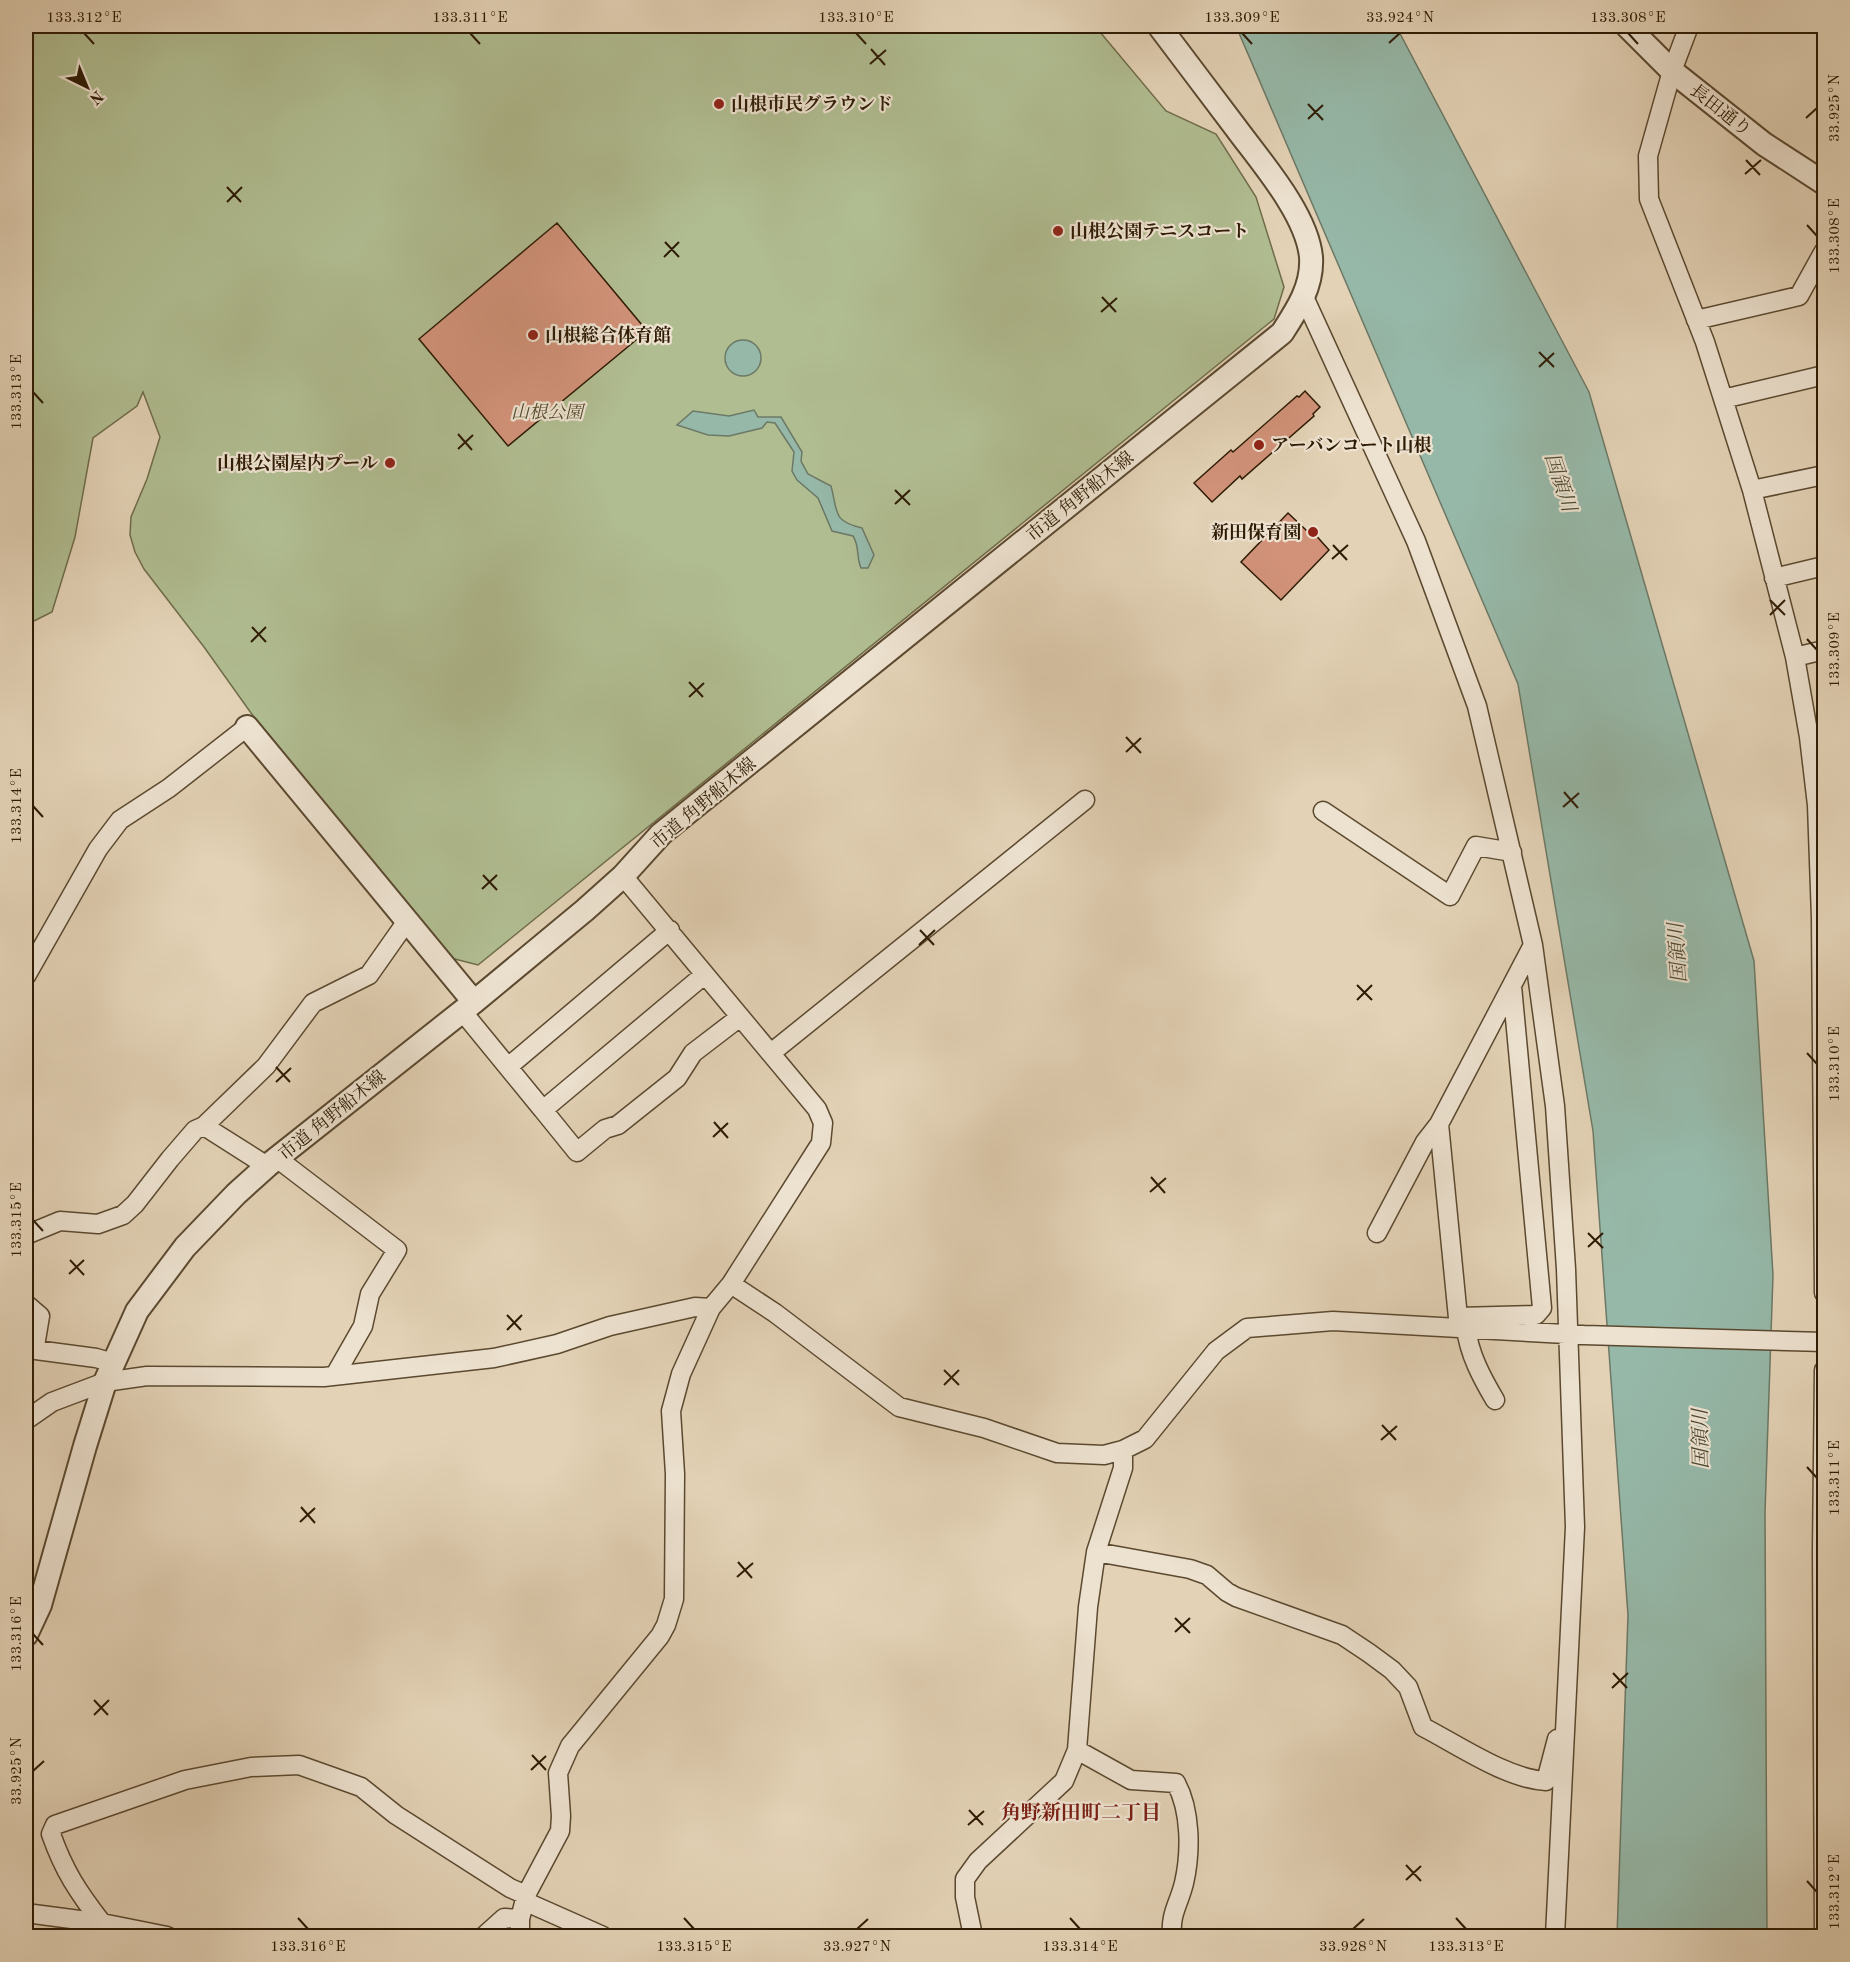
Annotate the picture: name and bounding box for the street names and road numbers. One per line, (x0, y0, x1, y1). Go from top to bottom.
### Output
street label: 長田通り (1686, 81, 1755, 140)
street label: 市道 角野船木線 (1023, 447, 1137, 545)
street label: 市道 角野船木線 (646, 753, 760, 853)
street label: 市道 角野船木線 (275, 1066, 389, 1164)

